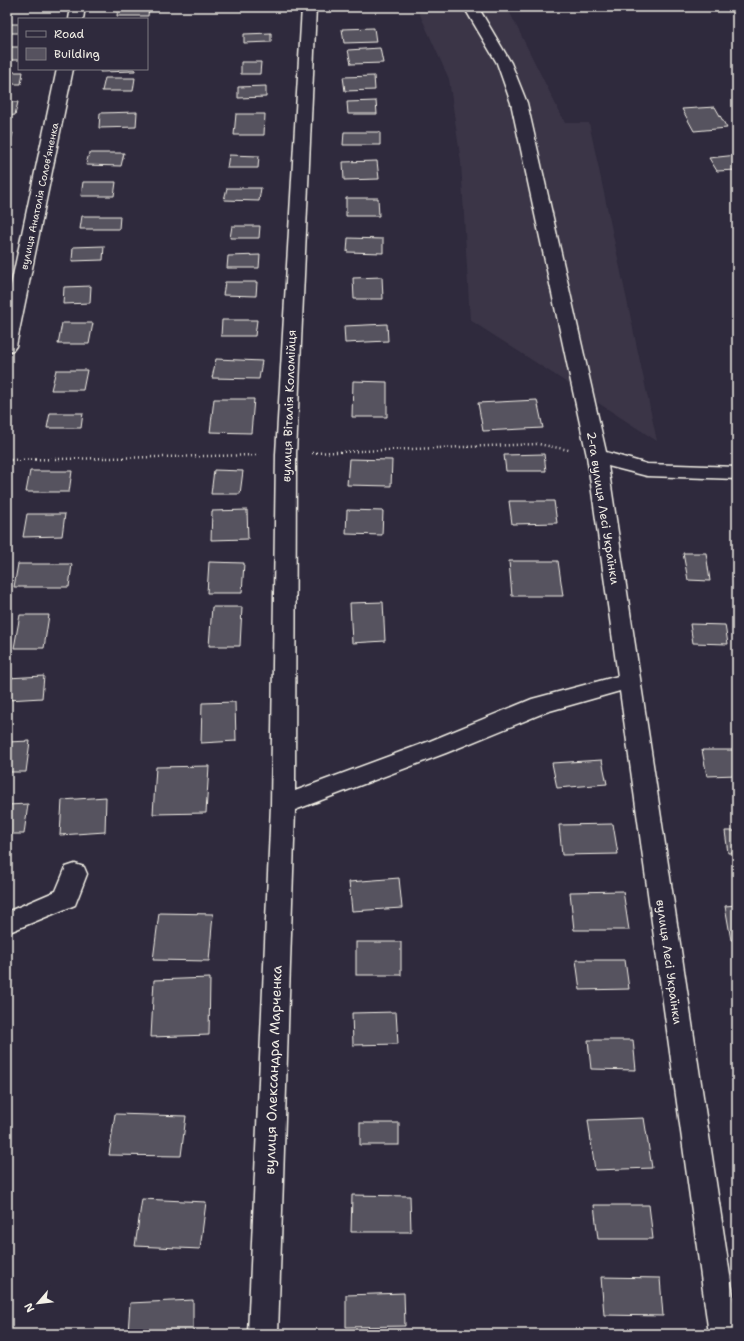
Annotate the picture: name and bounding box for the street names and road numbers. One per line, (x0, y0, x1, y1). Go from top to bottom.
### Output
street label: вулиця Анатолія Соловʼяненка (18, 121, 62, 271)
street label: вулиця Віталія Коломійця (278, 330, 300, 482)
street label: 2-га вулиця Лесі Українки (583, 430, 623, 586)
street label: вулиця Лесі Українки (652, 899, 686, 1026)
street label: вулиця Олександра Марченка (260, 965, 286, 1175)

